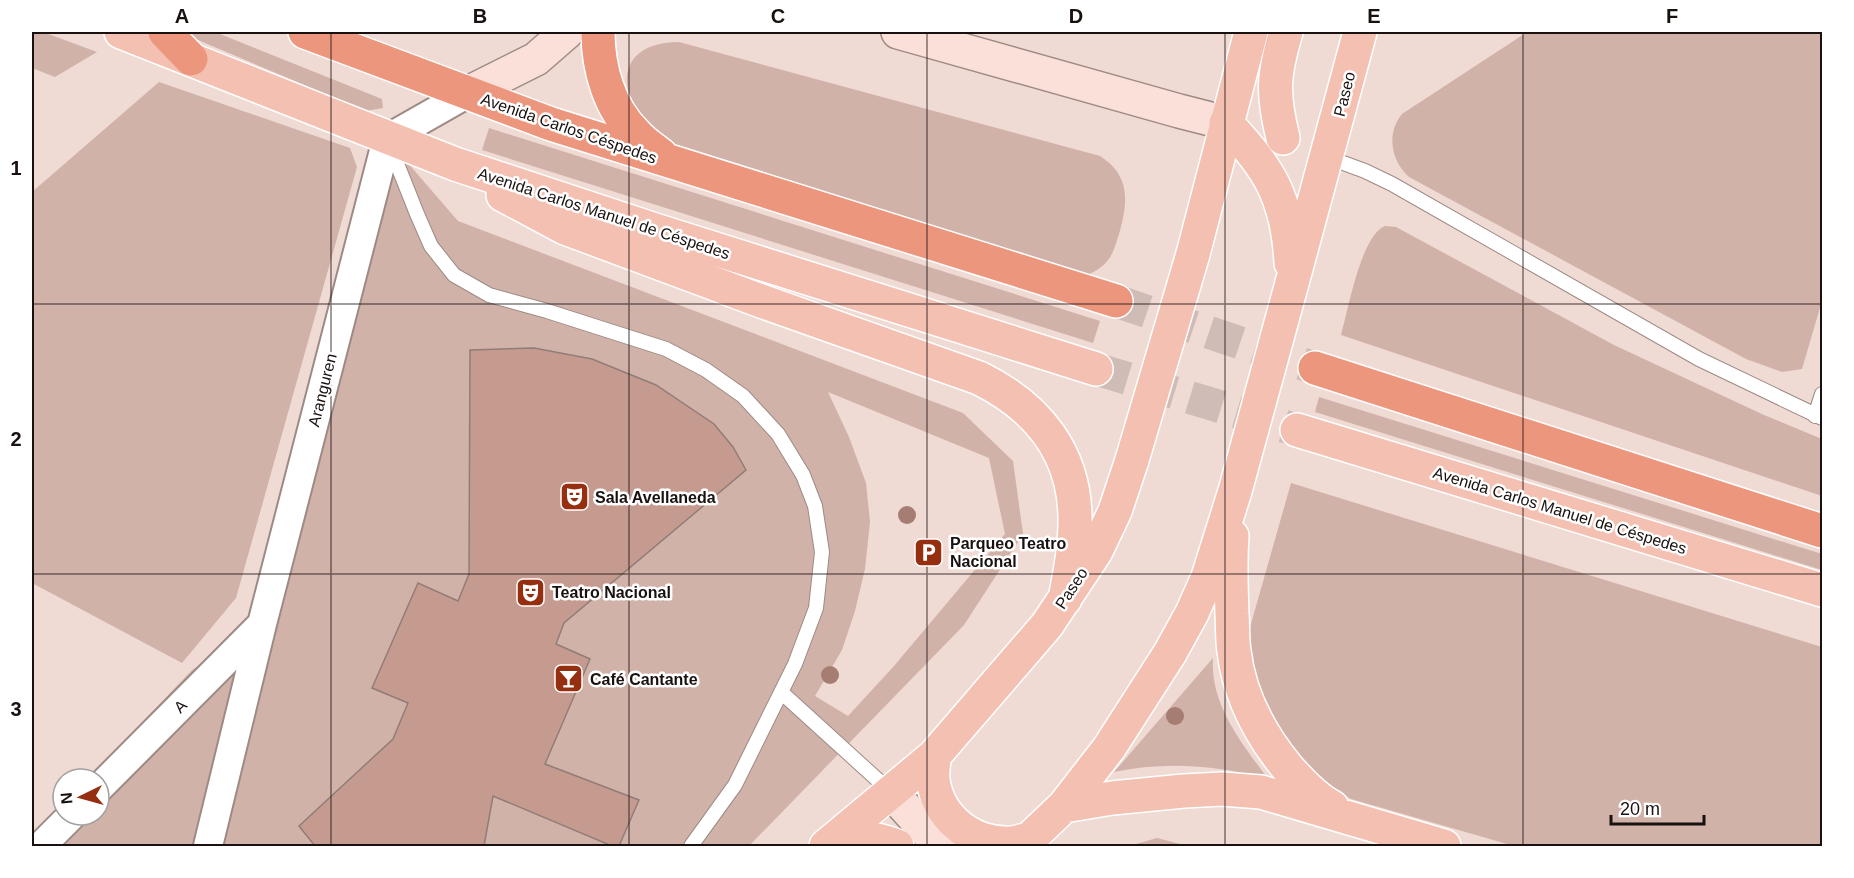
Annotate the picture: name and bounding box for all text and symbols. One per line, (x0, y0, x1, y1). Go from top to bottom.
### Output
text: A (175, 5, 189, 27)
text: B (473, 5, 487, 27)
text: C (771, 5, 785, 27)
text: D (1069, 5, 1083, 27)
text: E (1367, 5, 1381, 27)
text: F (1666, 5, 1678, 27)
street label: Paseo (1331, 70, 1358, 118)
street label: Avenida Carlos Céspedes (479, 90, 659, 167)
text: 1 (10, 157, 22, 179)
street label: Avenida Carlos Manuel de Céspedes (476, 165, 732, 262)
street label: Aranguren (305, 352, 340, 428)
text: 2 (10, 428, 22, 450)
street label: Avenida Carlos Manuel de Céspedes (1431, 464, 1689, 557)
theatre icon: Sala Avellaneda (558, 481, 590, 513)
place label: Sala Avellaneda (595, 489, 716, 506)
place label: Parqueo Teatro Nacional (950, 535, 1066, 570)
parking icon: Parqueo Teatro Nacional (913, 536, 945, 568)
street label: Paseo (1052, 565, 1091, 612)
theatre icon: Teatro Nacional (515, 576, 547, 608)
place label: Teatro Nacional (552, 584, 671, 601)
bar icon: Café Cantante (553, 663, 585, 695)
place label: Café Cantante (590, 671, 698, 688)
street label: A (171, 696, 190, 716)
text: 3 (10, 698, 22, 720)
north arrow (51, 767, 111, 827)
scale bar (1611, 788, 1704, 826)
text: N (58, 792, 76, 805)
text: 20 m (1620, 799, 1660, 819)

